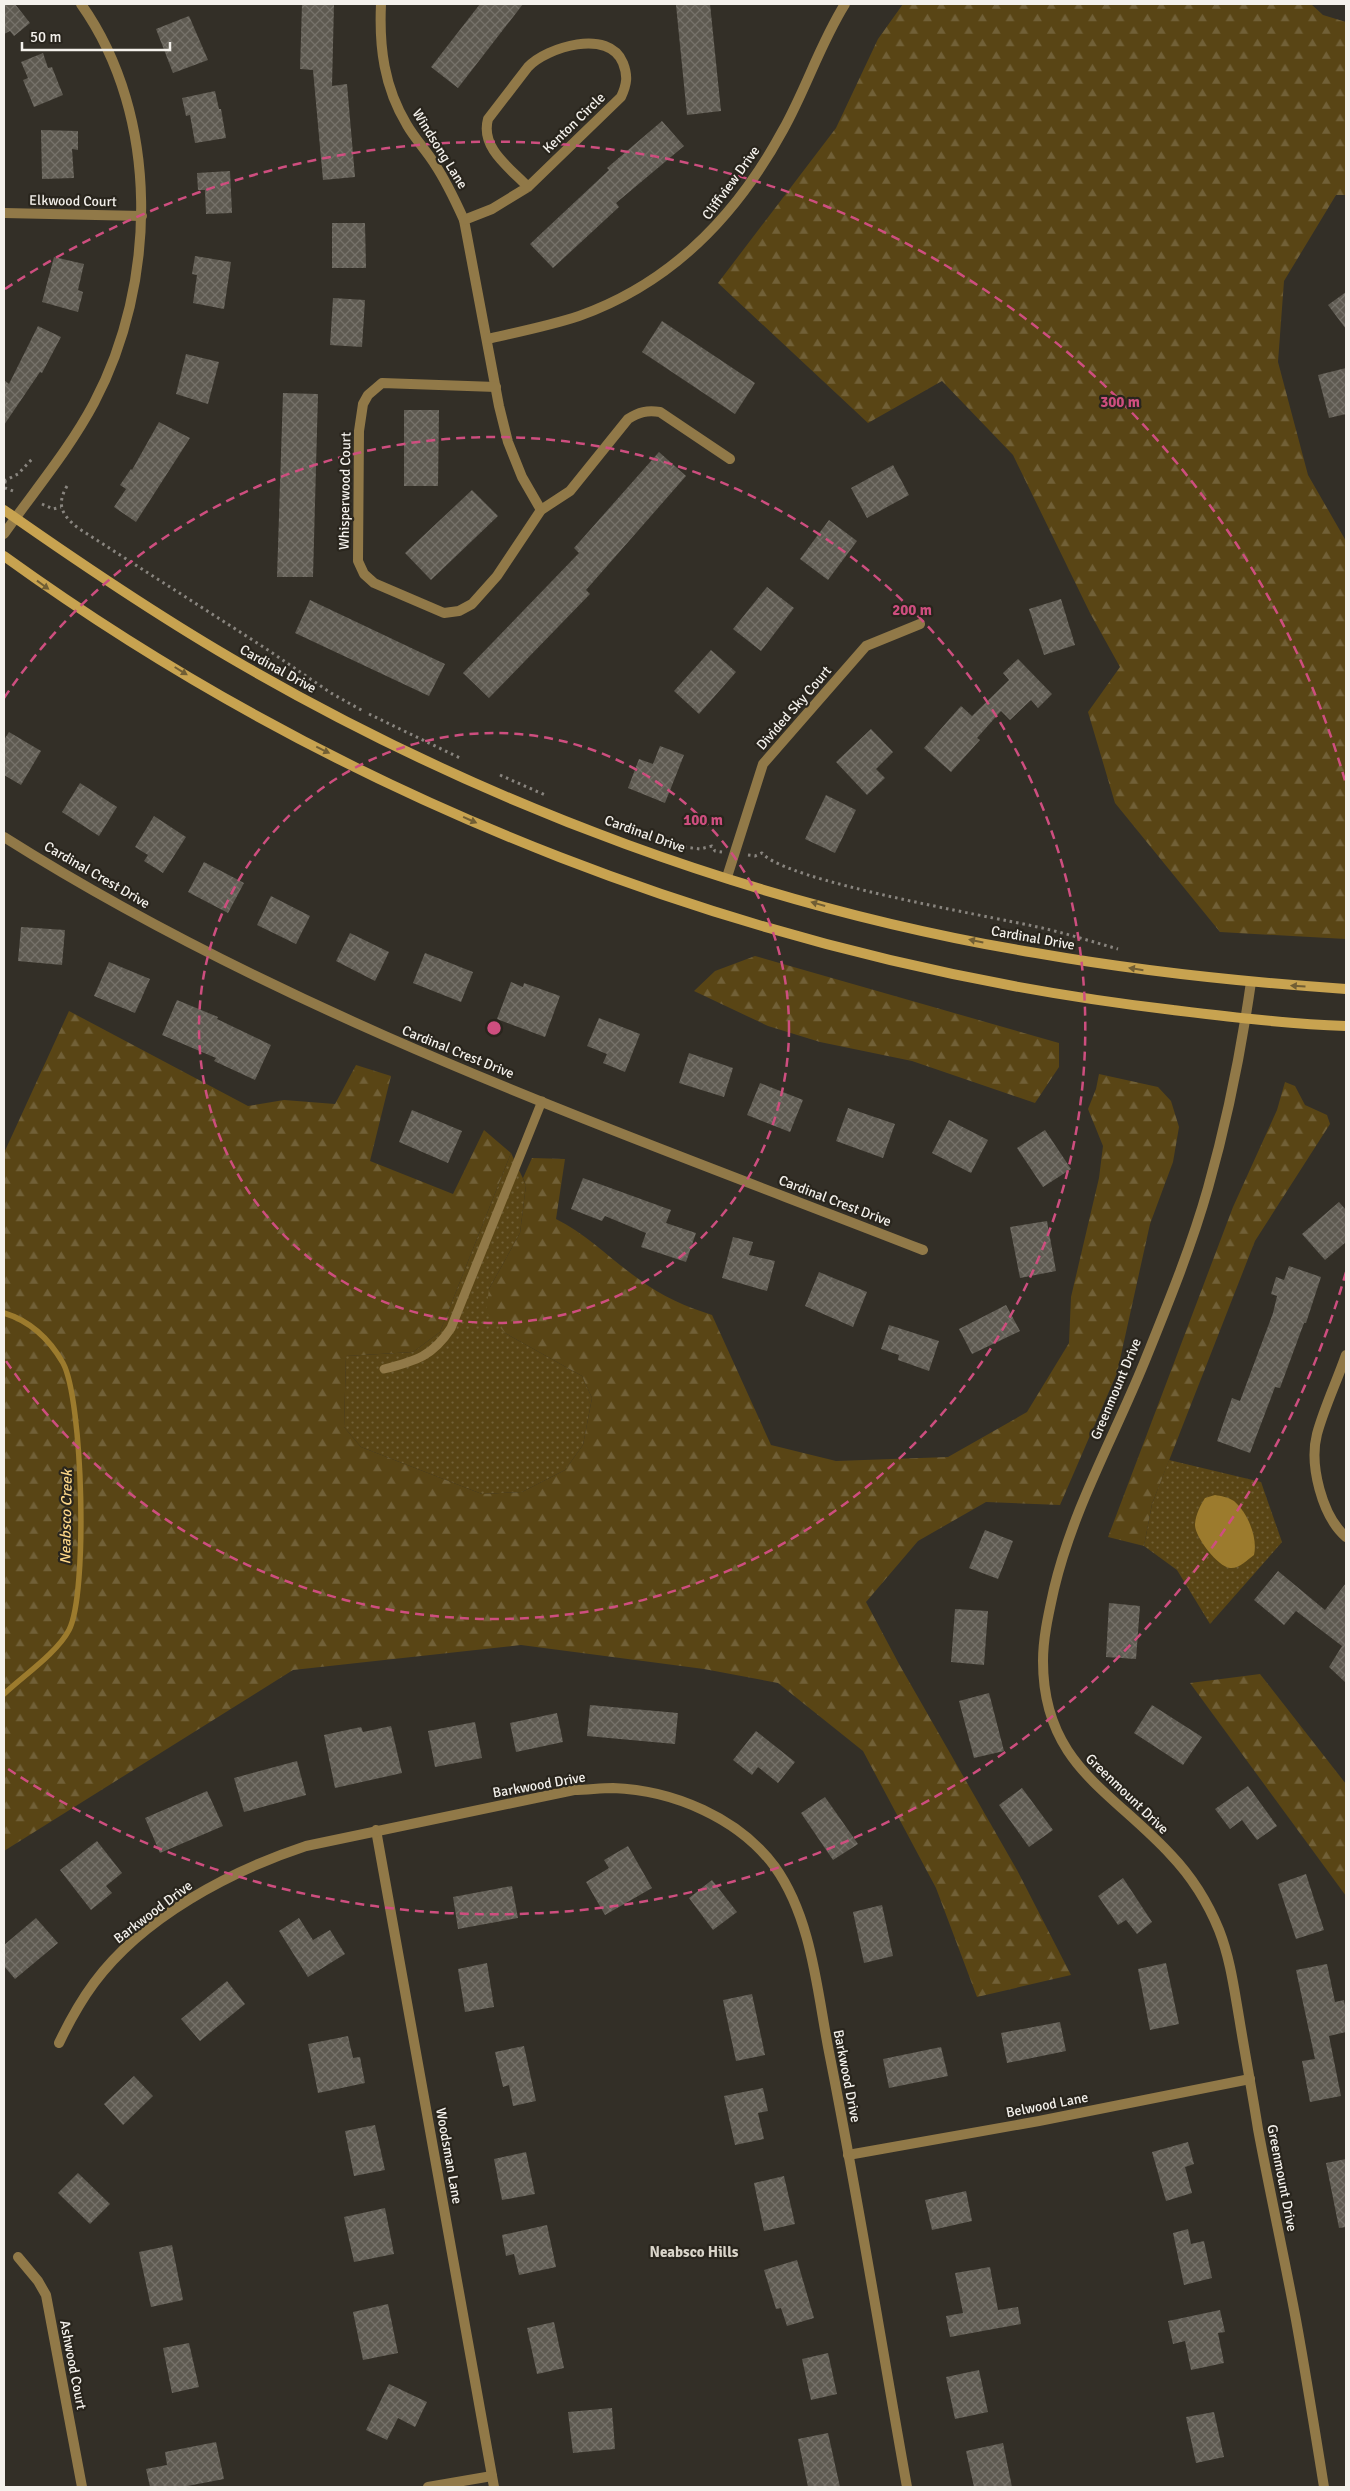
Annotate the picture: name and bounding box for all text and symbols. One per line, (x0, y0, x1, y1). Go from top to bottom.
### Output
scale bar (22, 20, 170, 52)
text: 50 m (30, 28, 61, 46)
street label: Kenton Circle (539, 89, 609, 157)
street label: Windsong Lane (409, 106, 471, 192)
street label: Cliffview Drive (699, 143, 763, 223)
street label: Elkwood Court (29, 192, 117, 210)
text: 300 m (1100, 393, 1140, 411)
street label: Whisperwood Court (335, 432, 355, 550)
one-way arrow (36, 580, 50, 590)
text: 200 m (892, 601, 932, 619)
street label: Cardinal Drive (237, 641, 319, 697)
street label: Divided Sky Court (753, 662, 835, 753)
one-way arrow (174, 667, 187, 676)
one-way arrow (316, 746, 330, 754)
street label: Cardinal Drive (602, 811, 688, 857)
text: 100 m (683, 811, 723, 829)
one-way arrow (463, 816, 477, 824)
street label: Cardinal Crest Drive (41, 838, 153, 912)
one-way arrow (810, 899, 825, 907)
street label: Cardinal Drive (990, 922, 1076, 954)
one-way arrow (967, 937, 983, 945)
one-way arrow (1128, 965, 1144, 973)
one-way arrow (1289, 981, 1305, 989)
centre of rings (485, 1019, 503, 1037)
street label: Cardinal Crest Drive (399, 1022, 517, 1082)
street label: Cardinal Crest Drive (776, 1172, 894, 1230)
street label: Greenmount Drive (1087, 1336, 1145, 1442)
water label: Neabsco Creek (56, 1468, 76, 1565)
street label: Greenmount Drive (1082, 1750, 1172, 1838)
street label: Barkwood Drive (491, 1768, 587, 1802)
street label: Barkwood Drive (110, 1877, 196, 1947)
street label: Barkwood Drive (830, 2028, 864, 2124)
street label: Belwood Lane (1004, 2089, 1090, 2121)
street label: Woodsman Lane (432, 2107, 466, 2205)
street label: Greenmount Drive (1263, 2123, 1301, 2233)
district label: Neabsco Hills (649, 2243, 739, 2261)
street label: Ashwood Court (56, 2319, 90, 2411)

